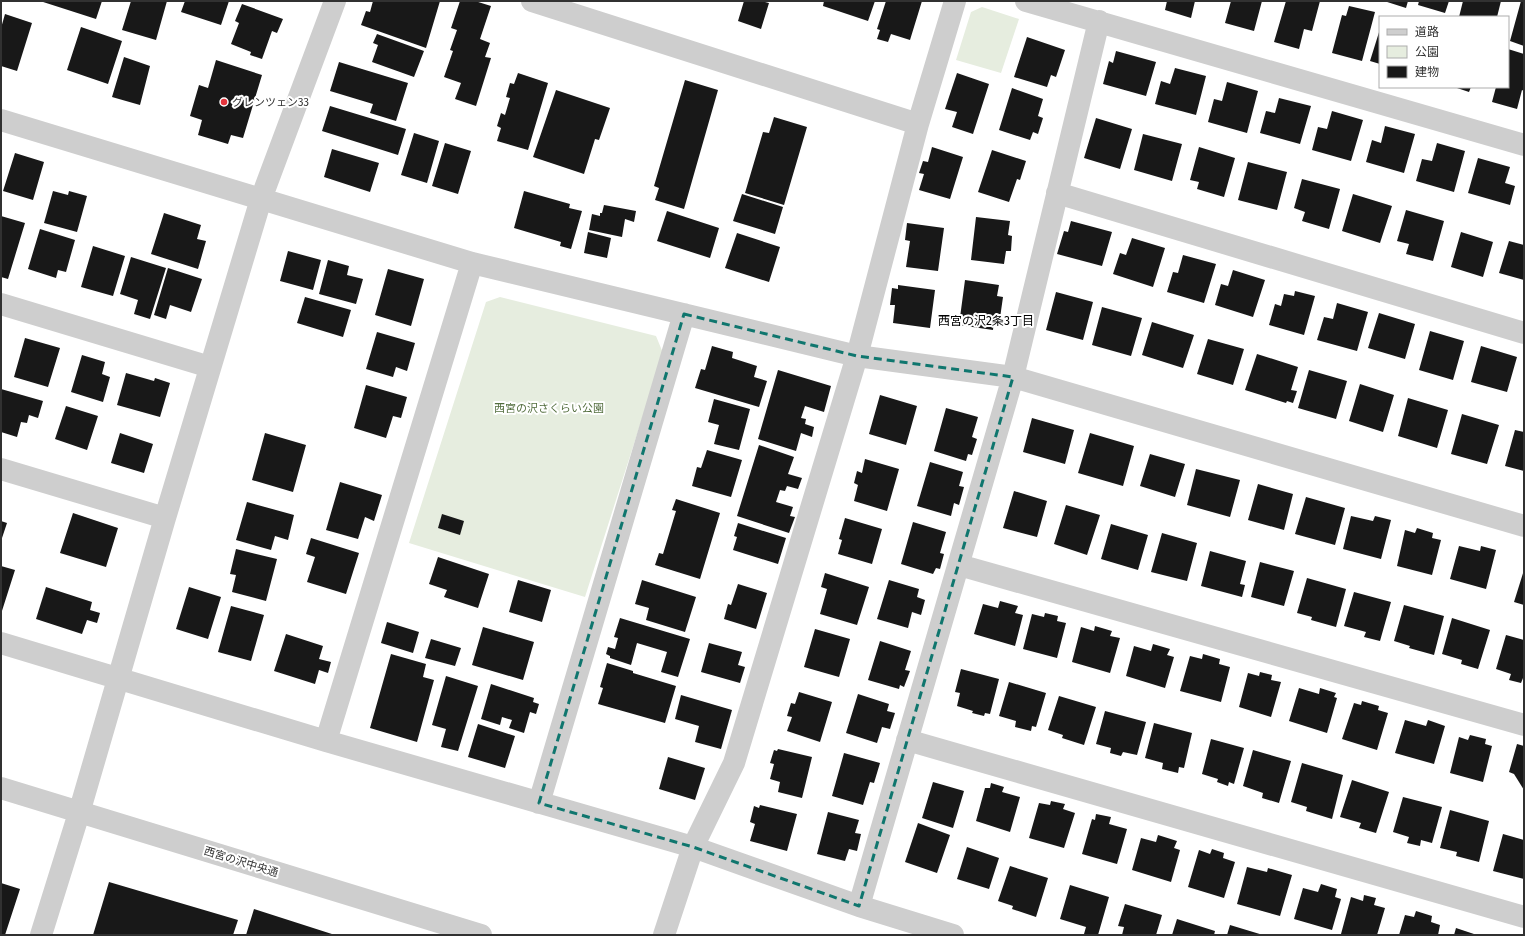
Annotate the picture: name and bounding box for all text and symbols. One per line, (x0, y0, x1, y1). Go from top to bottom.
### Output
legend (1379, 16, 1509, 88)
text: 道路 (1415, 25, 1439, 39)
text: 公園 (1415, 45, 1439, 59)
text: 建物 (1415, 65, 1439, 79)
place label: グレンツェン33 (232, 96, 309, 109)
marker: グレンツェン33 (219, 97, 229, 107)
district label: 西宮の沢2条3丁目 (938, 314, 1034, 328)
park label: 西宮の沢さくらい公園 (494, 402, 604, 415)
street label: 西宮の沢中央通 (202, 845, 280, 879)

